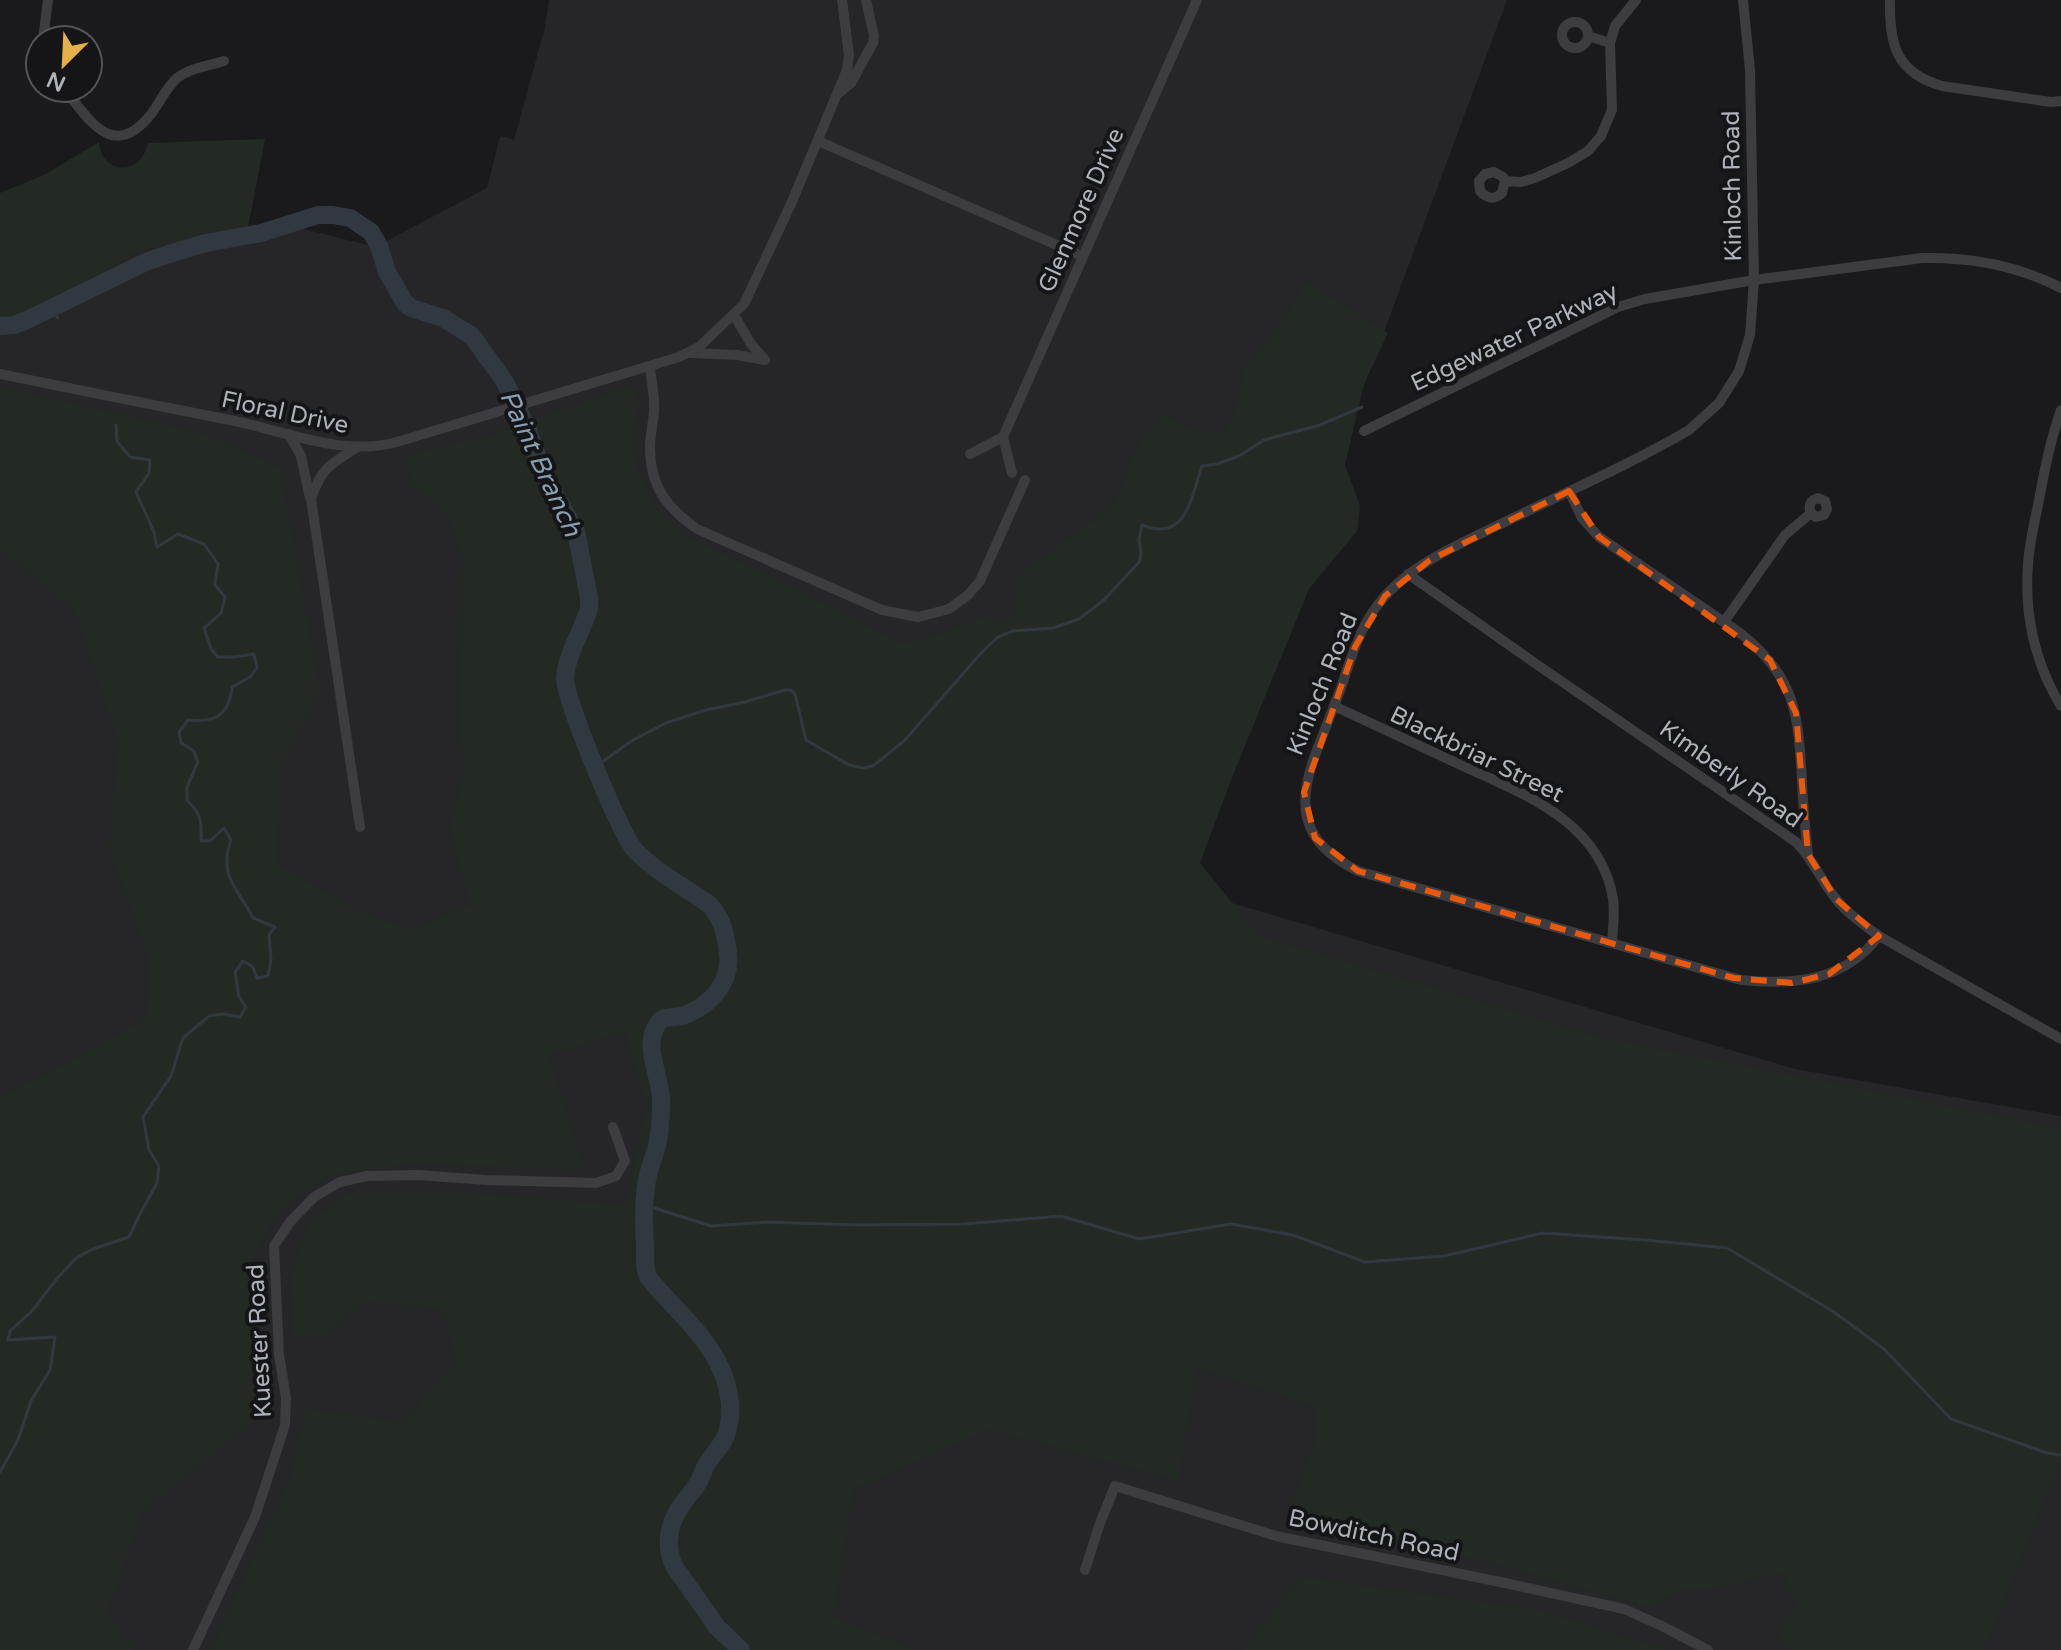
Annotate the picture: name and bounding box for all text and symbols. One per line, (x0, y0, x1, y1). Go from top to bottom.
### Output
north arrow (24, 24, 104, 104)
text: N (43, 66, 70, 97)
street label: Kinloch Road (1717, 110, 1748, 262)
street label: Glenmore Drive (1032, 124, 1131, 297)
street label: Edgewater Parkway (1406, 277, 1622, 398)
street label: Floral Drive (219, 385, 351, 440)
water label: Paint Branch (493, 385, 588, 542)
street label: Kinloch Road (1281, 609, 1364, 760)
street label: Blackbriar Street (1385, 700, 1568, 809)
street label: Kimberly Road (1654, 715, 1808, 834)
street label: Kuester Road (241, 1263, 278, 1419)
street label: Bowditch Road (1286, 1503, 1462, 1568)

